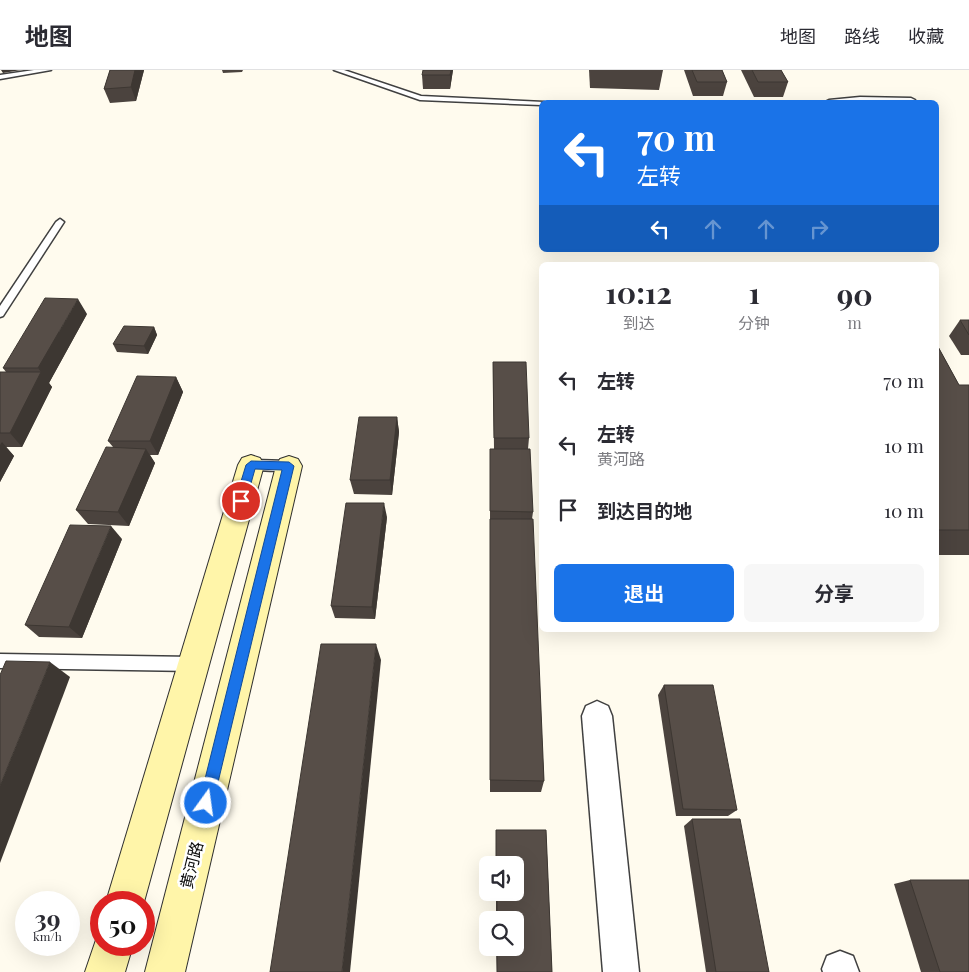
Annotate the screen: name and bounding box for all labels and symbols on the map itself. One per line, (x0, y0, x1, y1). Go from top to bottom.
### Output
pin (220, 480, 262, 522)
position arrow (179, 776, 231, 828)
street label: 黄河路 (175, 839, 207, 891)
speed limit sign: 50 (90, 891, 155, 956)

